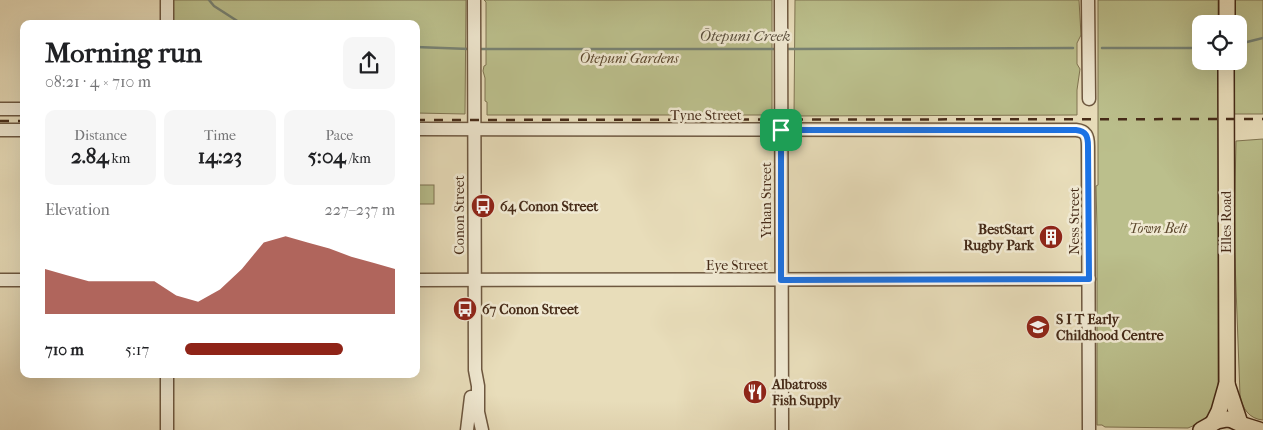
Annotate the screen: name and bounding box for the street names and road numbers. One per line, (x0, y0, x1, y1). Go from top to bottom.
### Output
street label: Tyne Street (670, 107, 742, 124)
street label: Ythan Street (758, 162, 775, 239)
street label: Conon Street (451, 175, 468, 255)
street label: Ness Street (1066, 187, 1083, 255)
street label: Elles Road (1218, 190, 1235, 253)
street label: Eye Street (706, 257, 768, 274)

